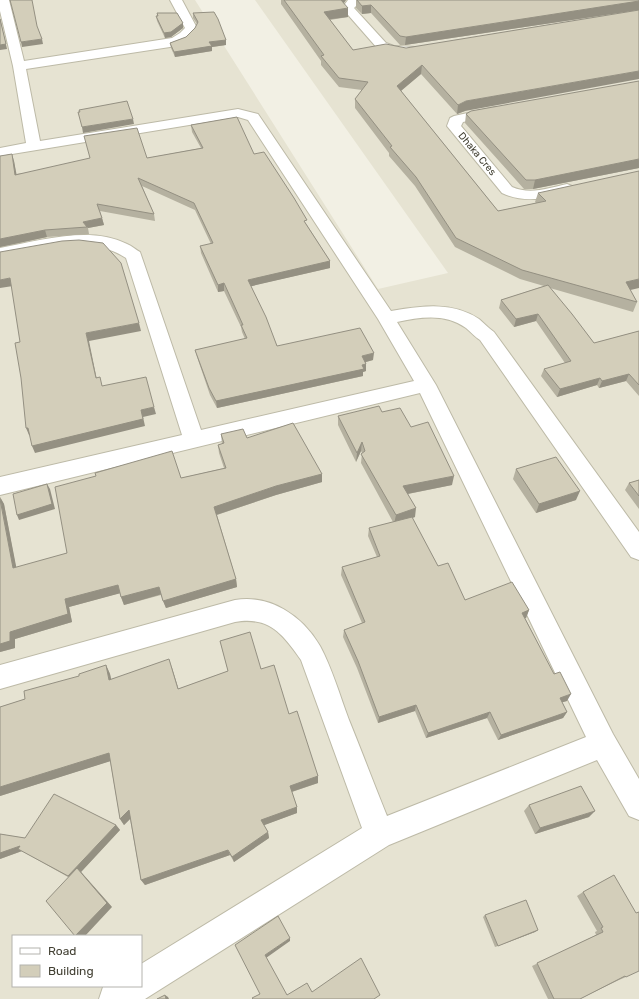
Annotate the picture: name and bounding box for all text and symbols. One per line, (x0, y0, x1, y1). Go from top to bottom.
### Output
street label: Dhaka Cres (456, 130, 498, 178)
legend (12, 935, 142, 987)
text: Road (48, 944, 76, 958)
text: Building (48, 964, 94, 978)

